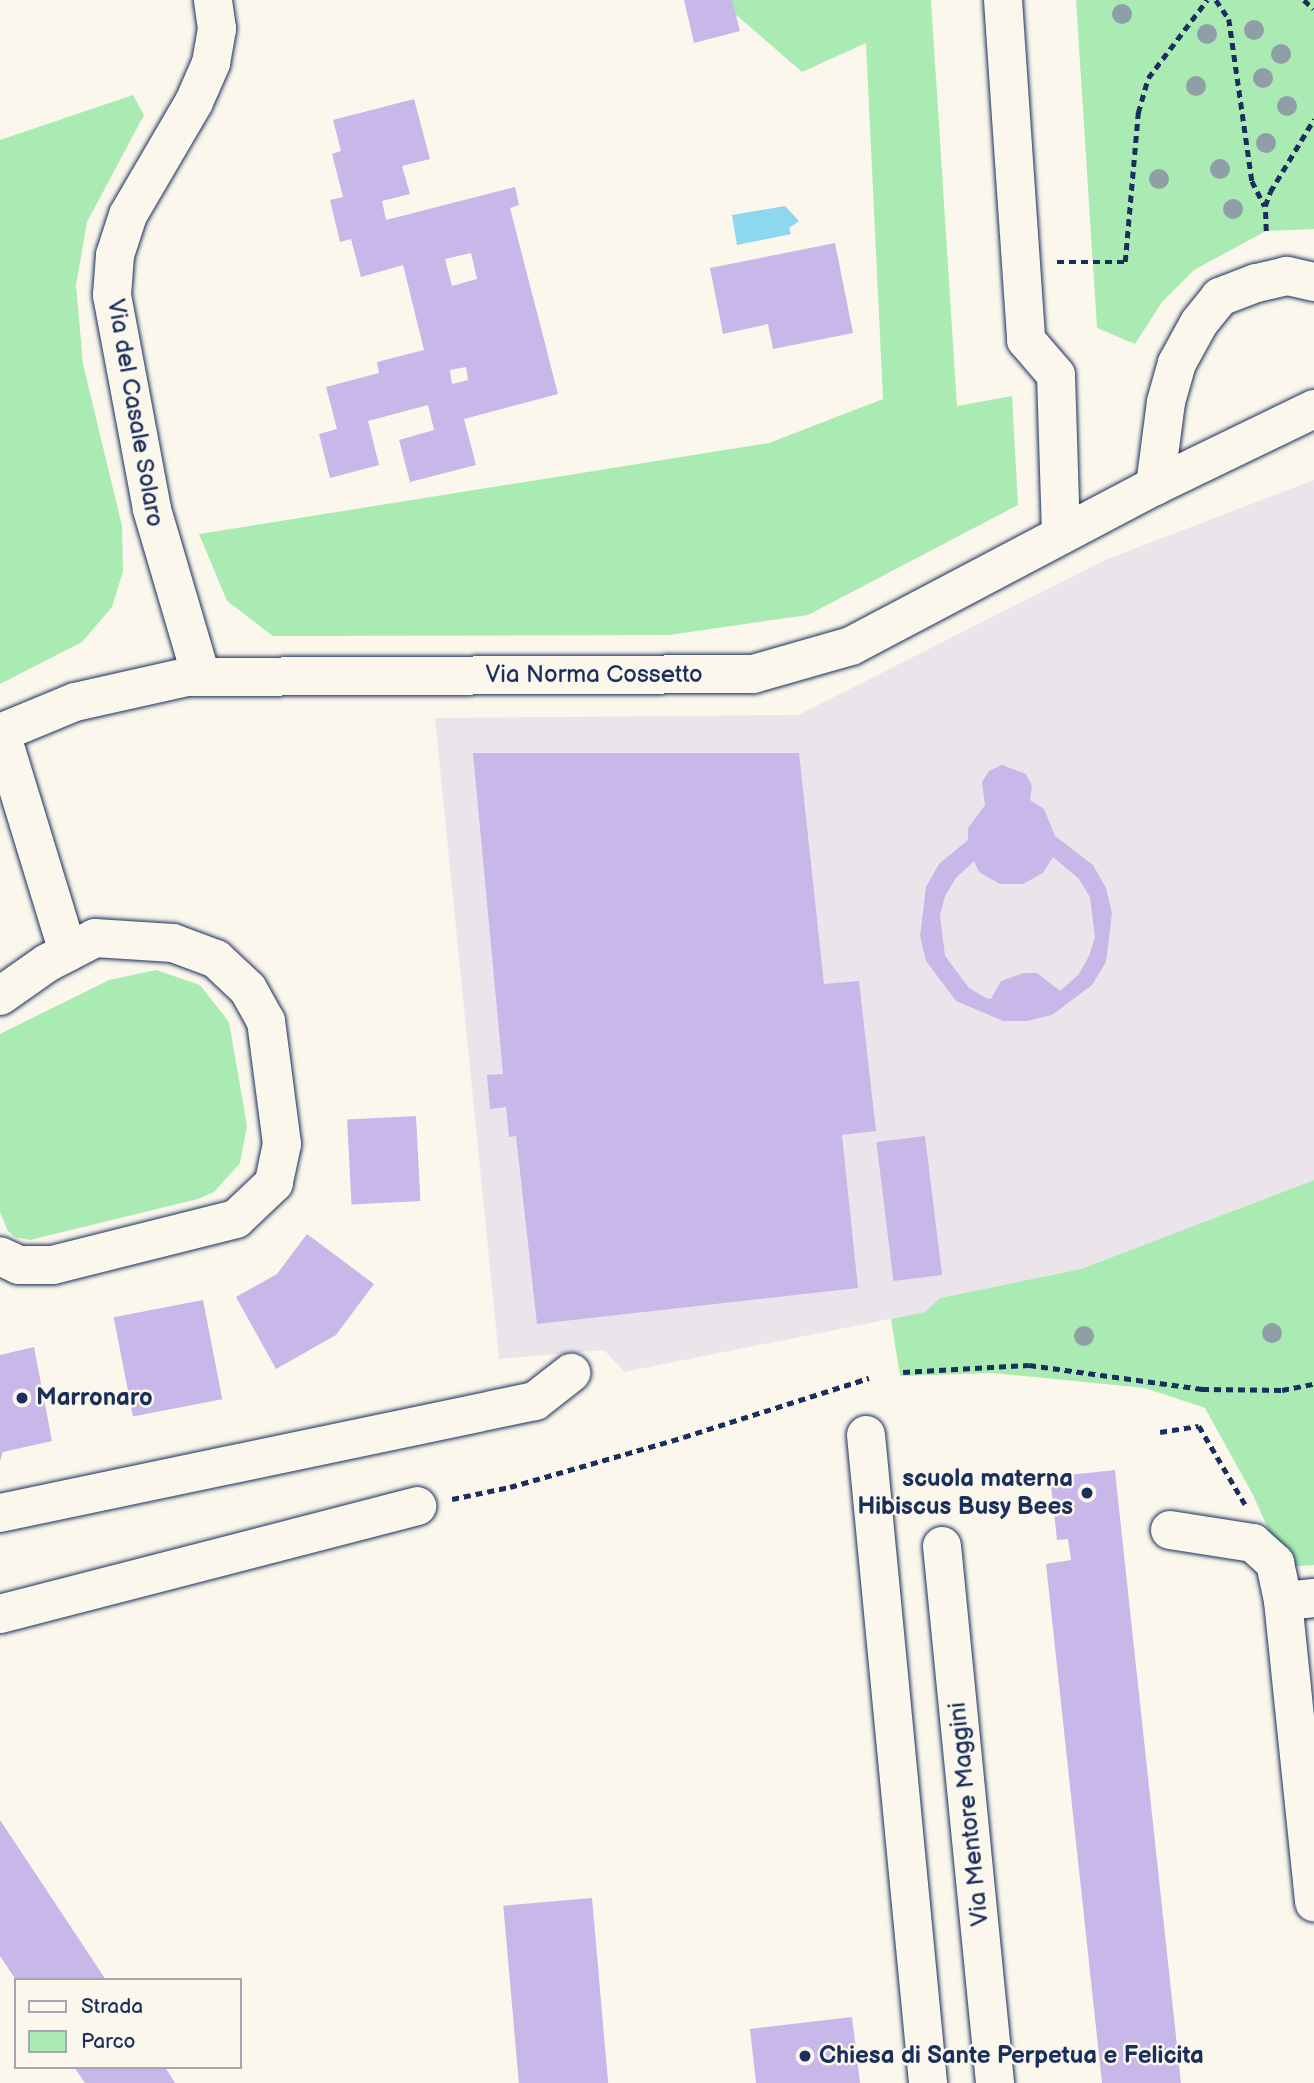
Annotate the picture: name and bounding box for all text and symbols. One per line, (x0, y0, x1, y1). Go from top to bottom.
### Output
street label: Via del Casale Solaro (101, 297, 169, 529)
street label: Via Norma Cossetto (485, 661, 703, 689)
place label: Marronaro (36, 1384, 153, 1412)
marker: Marronaro (14, 1390, 30, 1406)
place label: scuola materna Hibiscus Busy Bees (857, 1465, 1073, 1521)
marker: scuola materna Hibiscus Busy Bees (1079, 1485, 1095, 1501)
street label: Via Mentore Maggini (943, 1701, 995, 1927)
legend (14, 1978, 242, 2069)
text: Strada (81, 1994, 143, 2019)
text: Parco (81, 2029, 136, 2054)
place label: Chiesa di Sante Perpetua e Felicita (819, 2042, 1204, 2070)
marker: Chiesa di Sante Perpetua e Felicita (797, 2048, 813, 2064)

